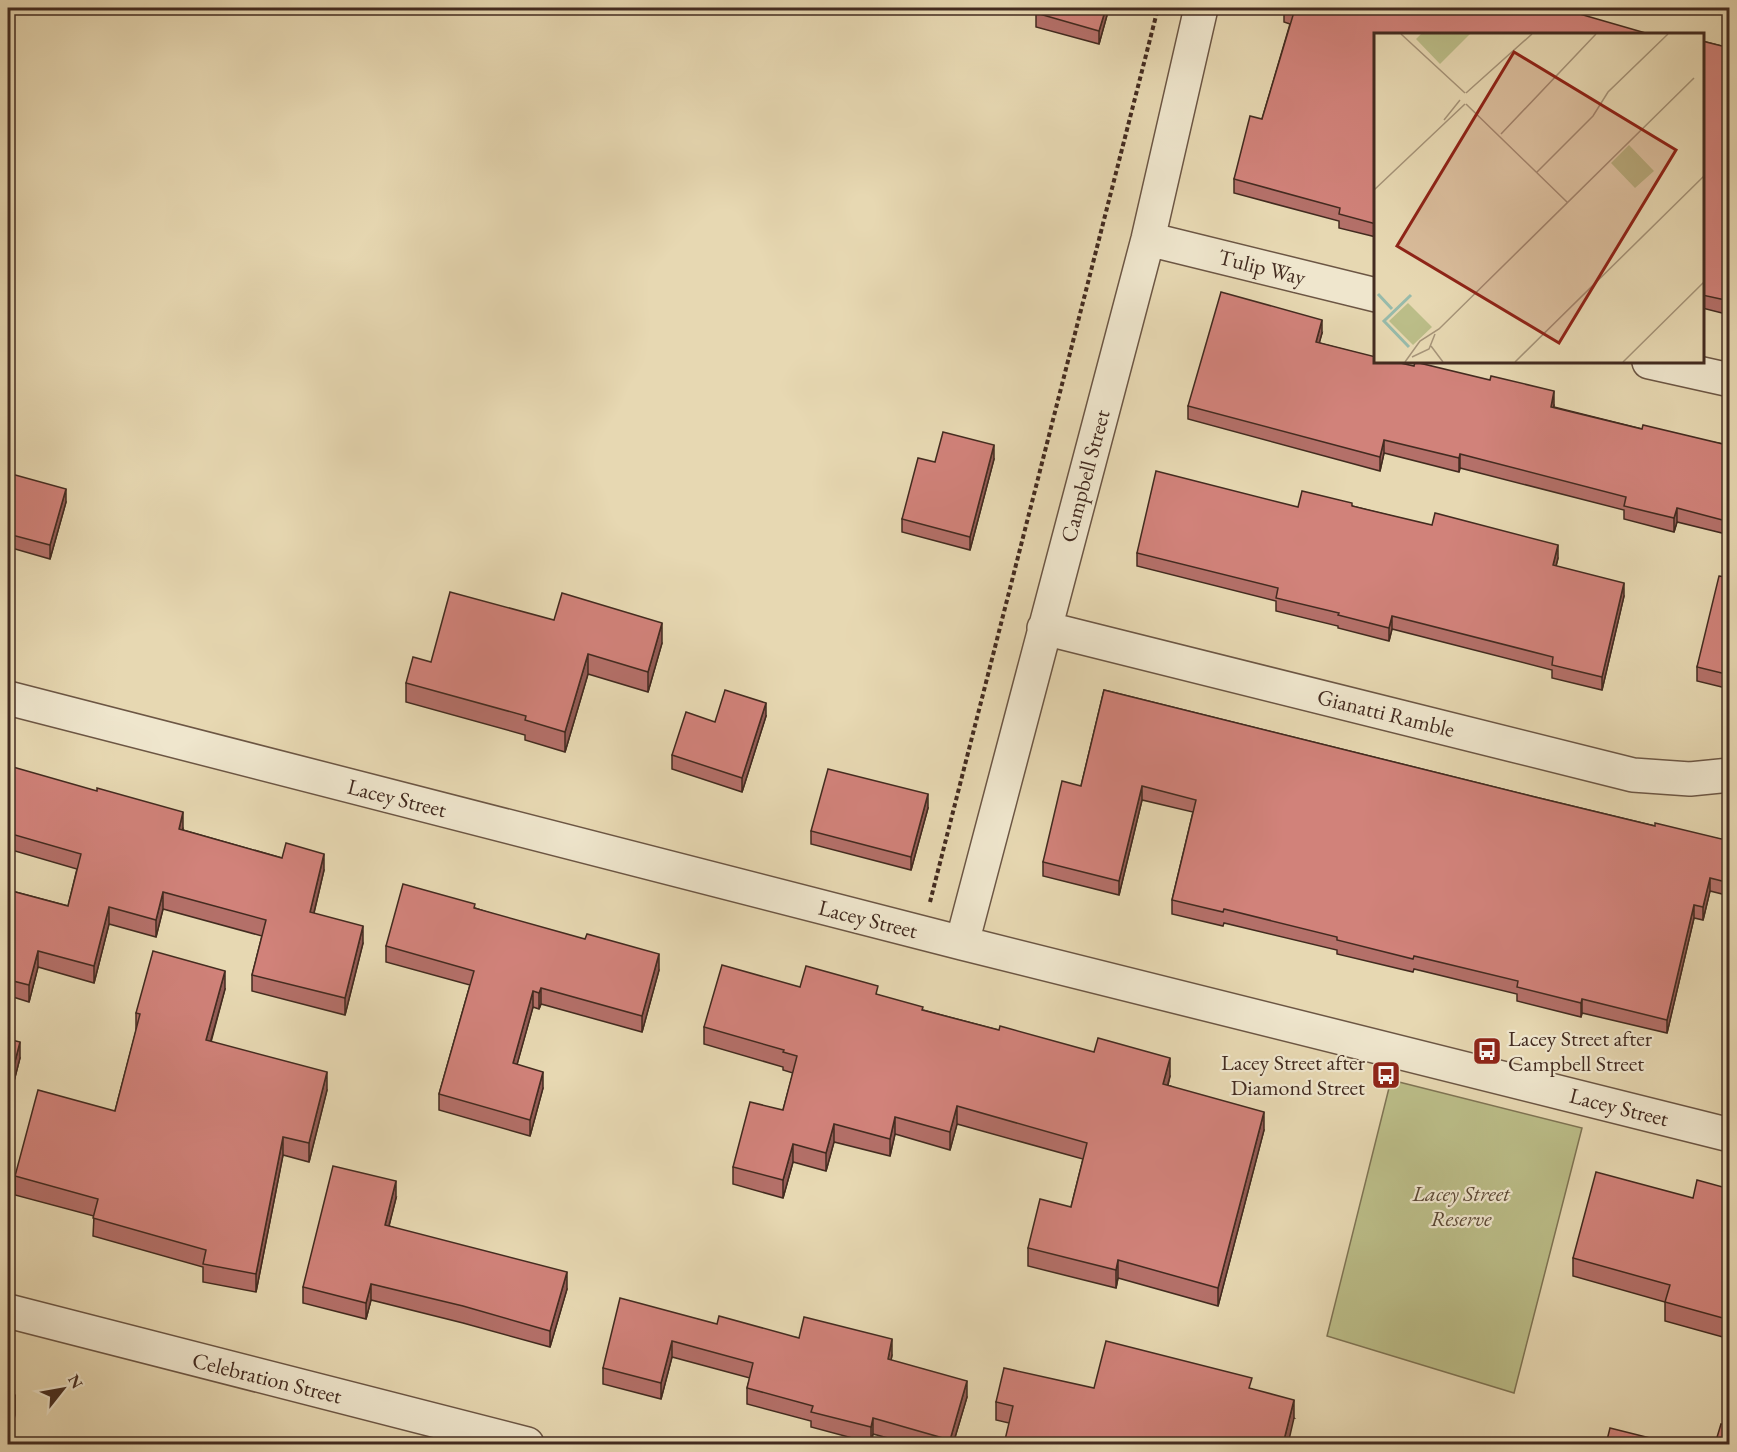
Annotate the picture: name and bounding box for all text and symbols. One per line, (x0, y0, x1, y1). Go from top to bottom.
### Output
inset map (1374, 33, 1704, 363)
street label: Tulip Way (1215, 242, 1309, 292)
street label: Campbell Street (1053, 406, 1117, 546)
street label: Gianatti Ramble (1314, 682, 1458, 744)
street label: Lacey Street (344, 772, 450, 824)
street label: Lacey Street (815, 893, 921, 945)
place label: Lacey Street after Campbell Street (1508, 1024, 1653, 1078)
bus stop icon: Lacey Street after Campbell Street (1471, 1035, 1503, 1067)
place label: Lacey Street after Diamond Street (1221, 1048, 1366, 1102)
bus stop icon: Lacey Street after Diamond Street (1370, 1059, 1402, 1091)
street label: Lacey Street (1566, 1081, 1672, 1133)
park label: Lacey Street Reserve (1411, 1179, 1511, 1233)
street label: Celebration Street (189, 1345, 345, 1411)
north arrow (33, 1359, 93, 1419)
text: N (63, 1371, 88, 1393)

